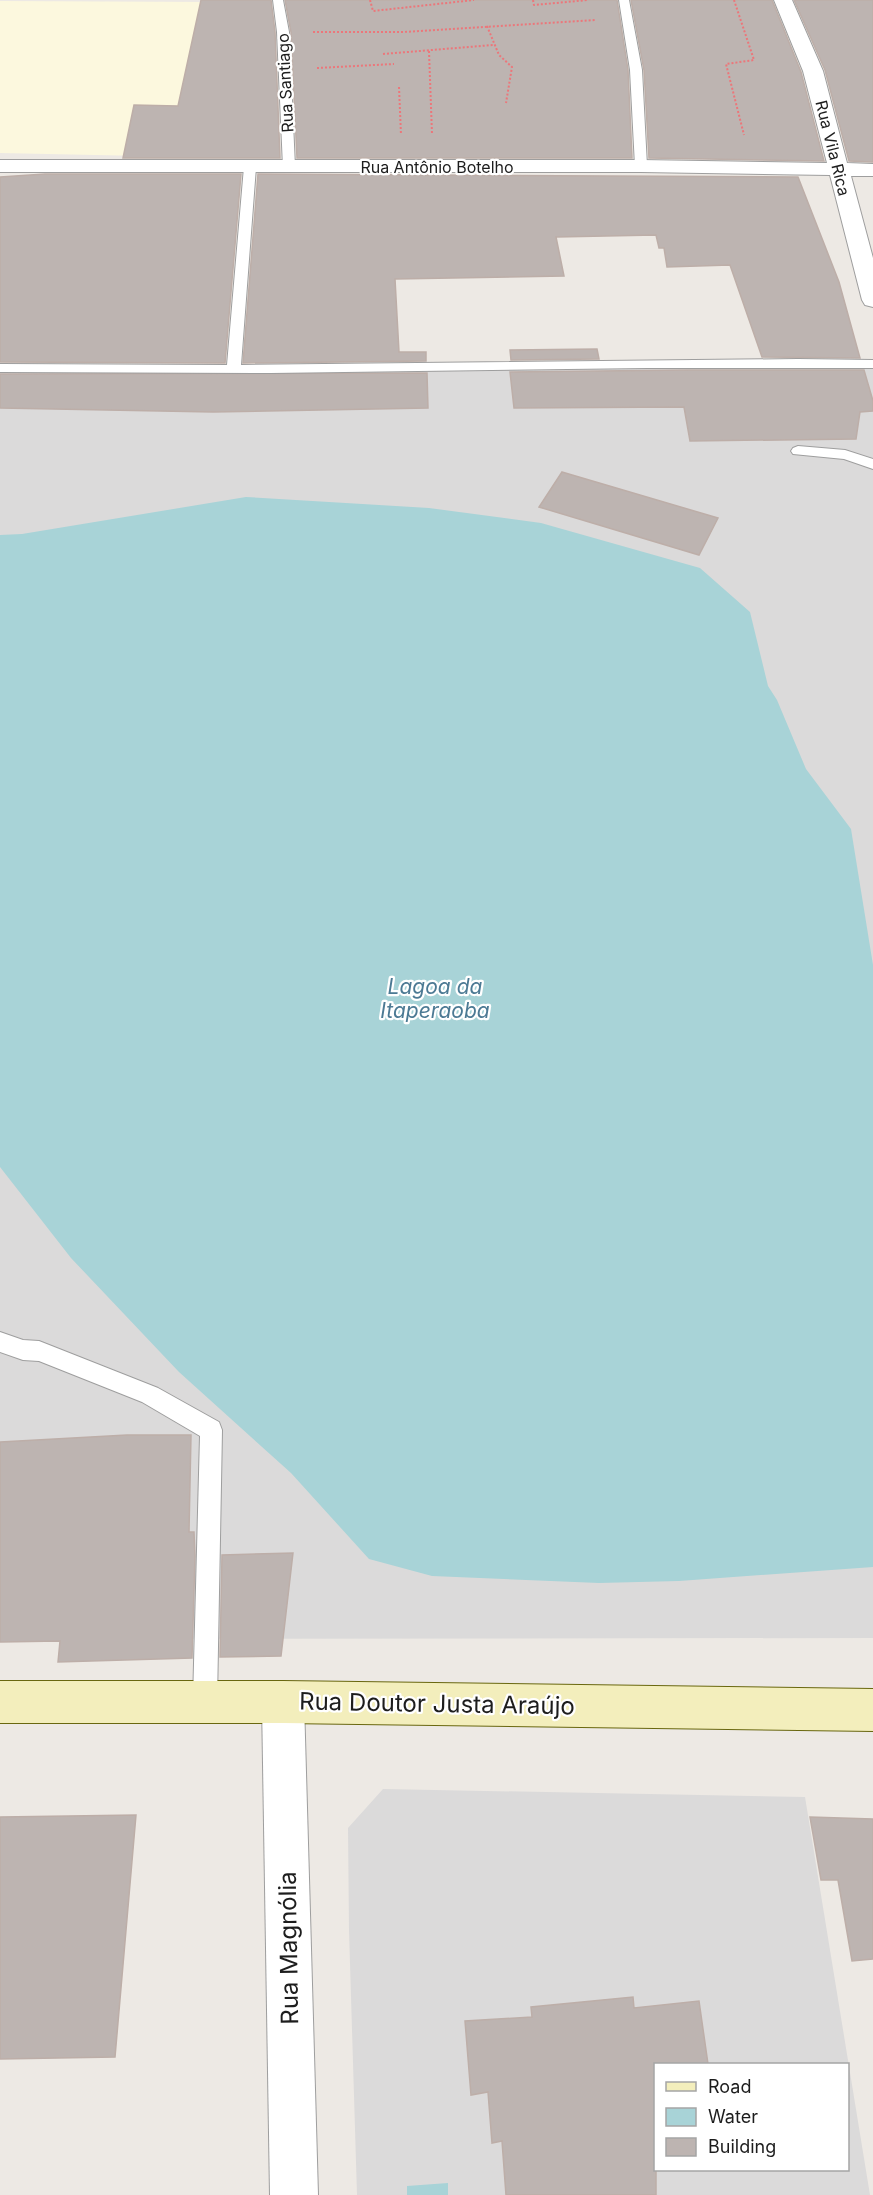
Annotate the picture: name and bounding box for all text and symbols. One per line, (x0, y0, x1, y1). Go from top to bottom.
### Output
street label: Rua Santiago (272, 33, 298, 133)
street label: Rua Vila Rica (811, 98, 855, 198)
street label: Rua Antônio Botelho (360, 157, 514, 177)
water label: Lagoa da Itaperaoba (380, 974, 490, 1023)
street label: Rua Doutor Justa Araújo (299, 1687, 575, 1720)
street label: Rua Magnólia (273, 1871, 304, 2025)
legend (654, 2063, 849, 2171)
text: Road (708, 2076, 751, 2097)
text: Water (708, 2106, 758, 2127)
text: Building (708, 2136, 776, 2157)

